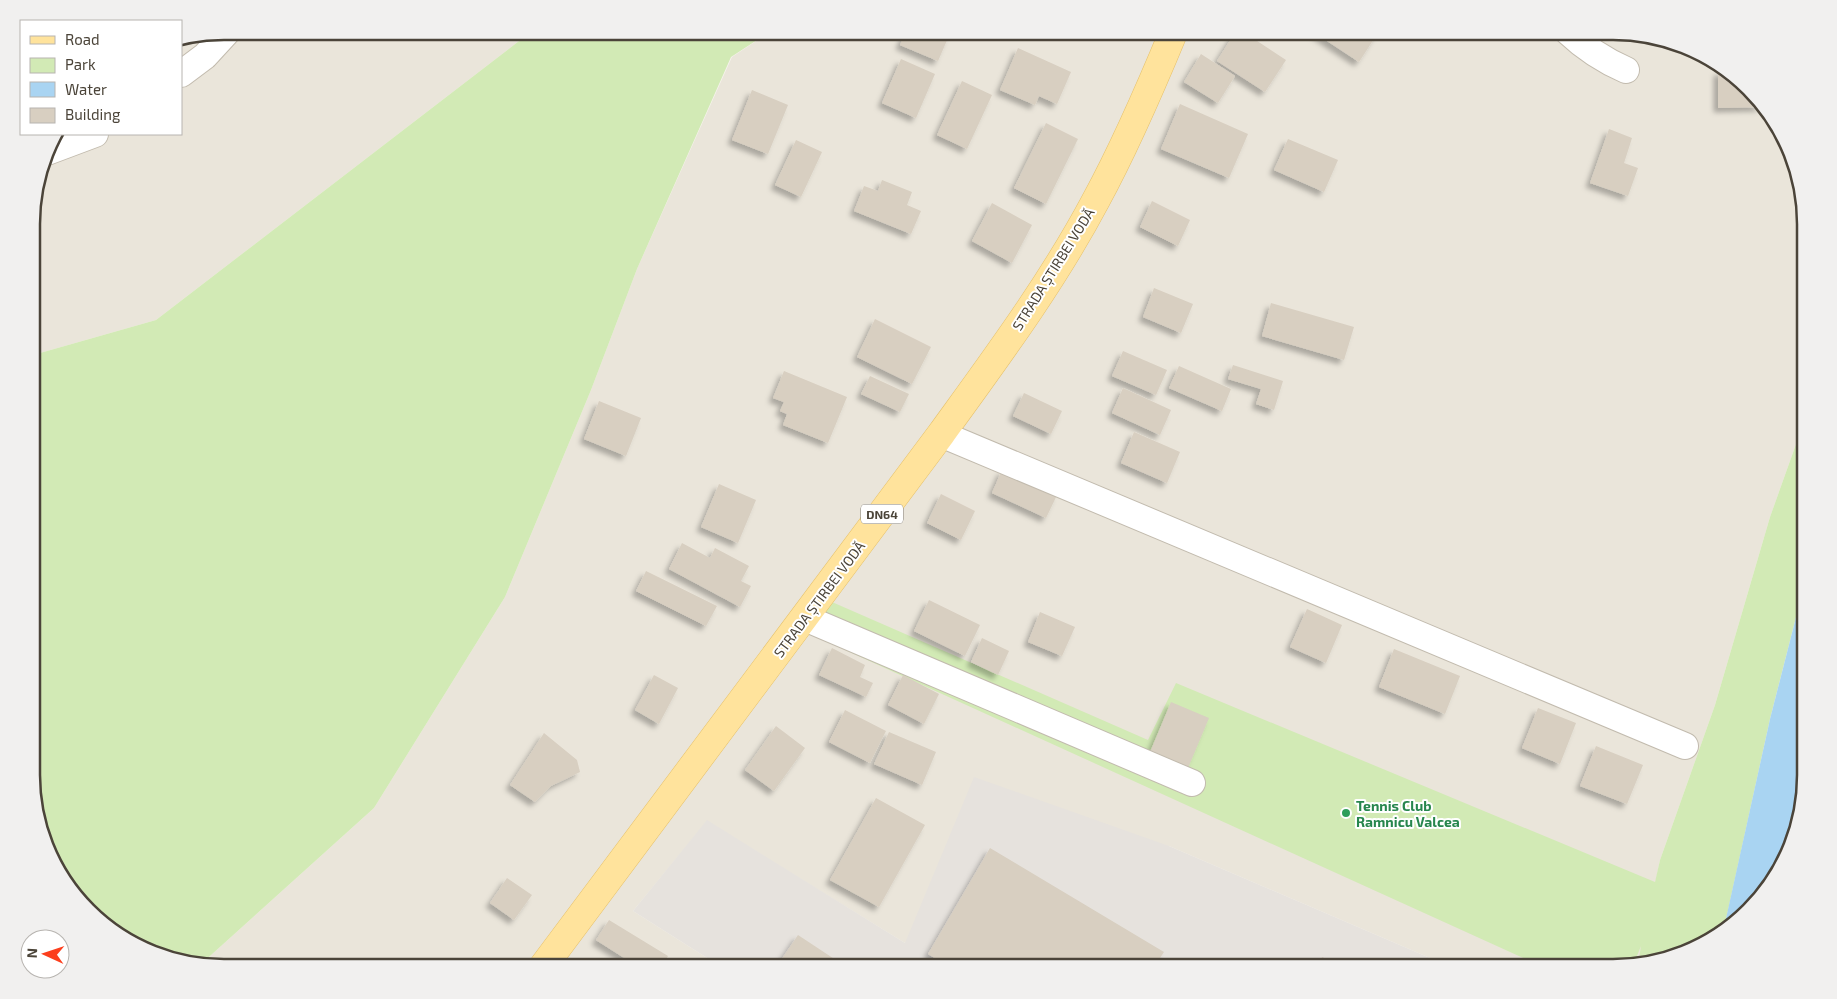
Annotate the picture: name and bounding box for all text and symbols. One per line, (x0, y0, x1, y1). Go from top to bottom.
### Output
legend (20, 20, 182, 135)
text: Road (65, 30, 100, 48)
text: Park (65, 55, 96, 73)
text: Water (65, 80, 107, 98)
text: Building (65, 105, 121, 123)
street label: STRADA ȘTIRBEI VODĂ (1008, 204, 1099, 334)
road number: DN64 (861, 504, 903, 524)
street label: STRADA ȘTIRBEI VODĂ (770, 537, 869, 661)
place label: Tennis Club Ramnicu Valcea (1356, 797, 1460, 830)
marker: Tennis Club Ramnicu Valcea (1340, 807, 1352, 819)
north arrow (20, 929, 70, 979)
text: N (23, 948, 40, 959)

